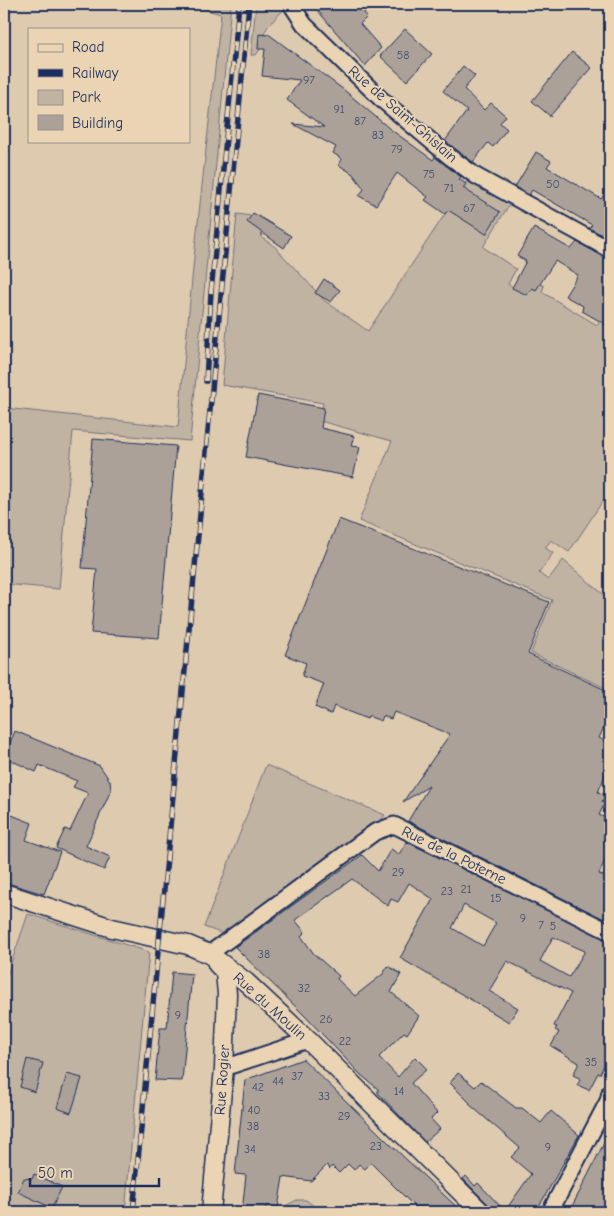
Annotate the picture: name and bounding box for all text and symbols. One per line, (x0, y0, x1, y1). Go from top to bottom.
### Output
legend (28, 28, 190, 142)
text: Road (72, 38, 104, 56)
house number: 58 (397, 48, 409, 62)
street label: Rue de Saint-Ghislain (345, 62, 461, 166)
text: Railway (72, 64, 119, 82)
house number: 97 (303, 73, 315, 87)
text: Park (72, 88, 101, 106)
house number: 91 (333, 102, 345, 116)
text: Building (72, 114, 123, 132)
house number: 87 (354, 114, 366, 128)
house number: 83 (372, 128, 384, 142)
house number: 79 (391, 142, 403, 156)
house number: 75 (423, 167, 435, 181)
house number: 50 (546, 177, 560, 191)
house number: 71 (444, 181, 454, 195)
house number: 67 (463, 201, 475, 215)
street label: Rue de la Poterne (399, 822, 510, 888)
house number: 29 (392, 865, 404, 879)
house number: 21 (460, 882, 472, 896)
house number: 23 (441, 884, 453, 898)
house number: 15 (490, 891, 502, 905)
house number: 9 (520, 911, 526, 925)
house number: 7 (538, 918, 544, 932)
house number: 5 (550, 919, 556, 933)
house number: 38 (258, 947, 270, 961)
street label: Rue du Moulin (229, 968, 311, 1044)
house number: 32 (298, 981, 310, 995)
house number: 9 (175, 1008, 181, 1022)
house number: 26 (320, 1012, 332, 1026)
house number: 22 (339, 1034, 351, 1048)
street label: Rue Rogier (211, 1044, 233, 1116)
house number: 35 (585, 1055, 597, 1069)
house number: 37 (291, 1069, 303, 1083)
house number: 44 (272, 1074, 284, 1088)
house number: 42 (252, 1080, 264, 1094)
house number: 14 (394, 1084, 404, 1098)
house number: 33 (318, 1089, 330, 1103)
house number: 40 (247, 1103, 261, 1117)
house number: 29 (338, 1109, 350, 1123)
house number: 38 (247, 1119, 259, 1133)
house number: 23 (370, 1139, 382, 1153)
house number: 9 (545, 1140, 551, 1154)
house number: 34 (244, 1142, 256, 1156)
scale bar (30, 1156, 159, 1188)
text: 50 m (38, 1164, 73, 1182)

